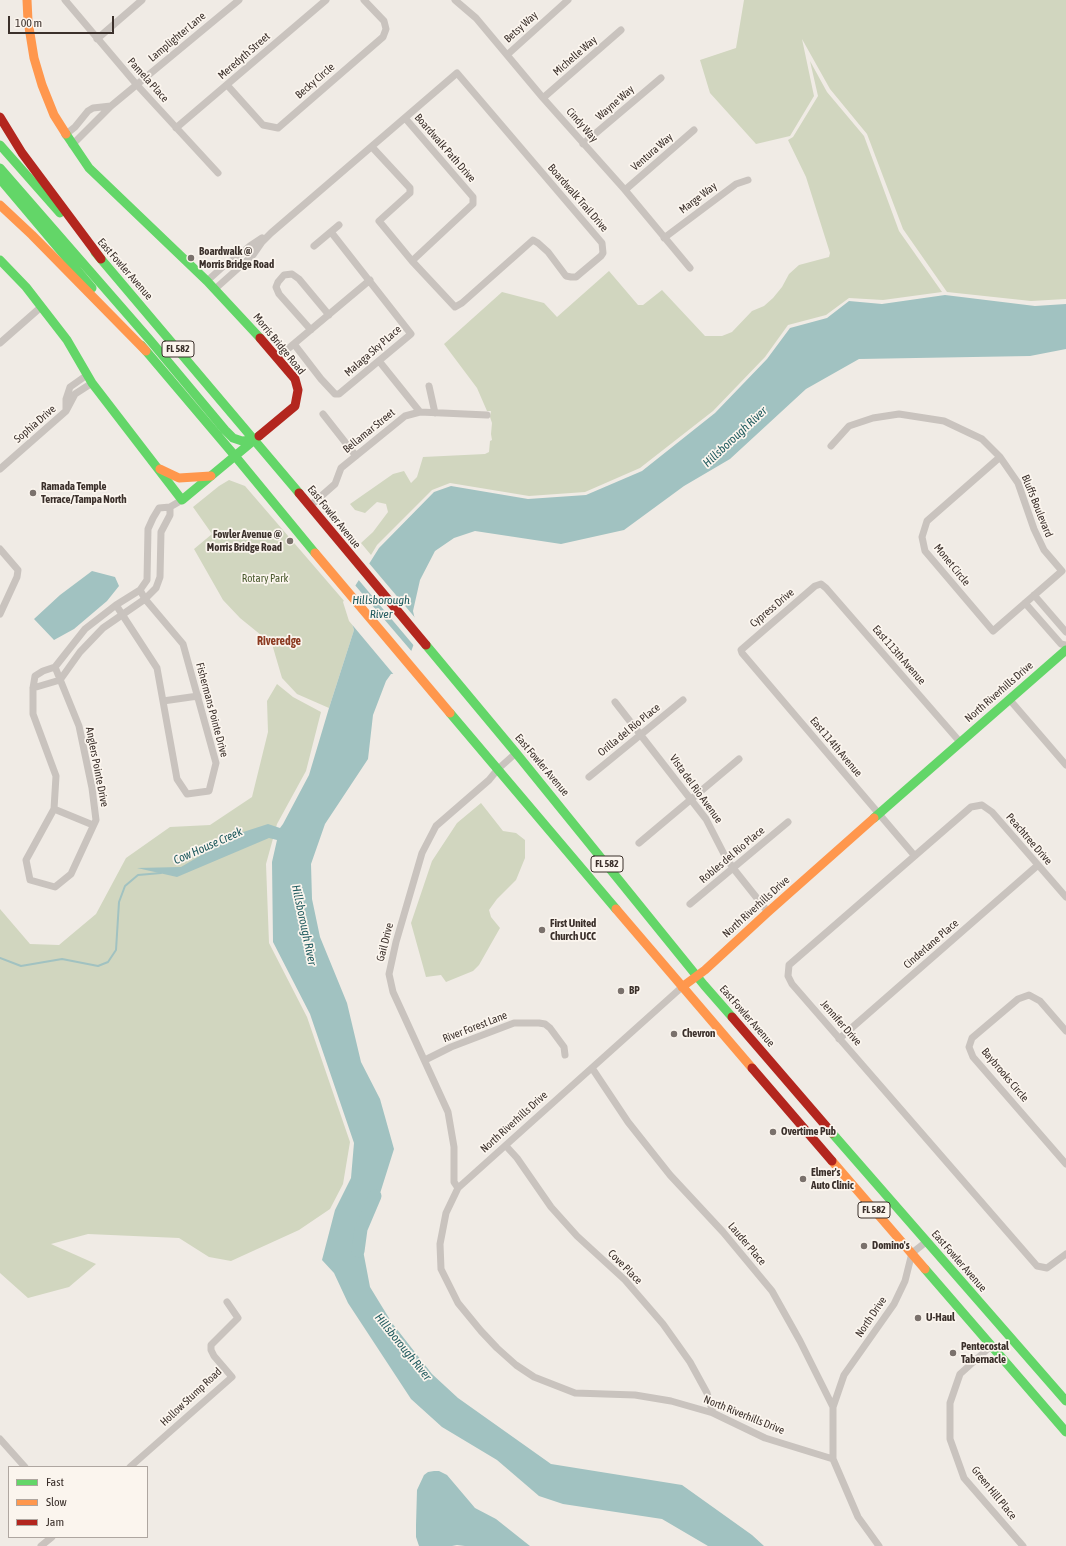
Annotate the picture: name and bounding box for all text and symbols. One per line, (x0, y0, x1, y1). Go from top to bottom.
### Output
scale bar (10, 8, 116, 34)
street label: Lamplighter Lane (146, 9, 208, 65)
street label: Betsy Way (502, 9, 540, 45)
text: 100 m (15, 16, 42, 30)
street label: Meredyth Street (215, 30, 273, 82)
street label: Michelle Way (550, 33, 600, 79)
street label: Pamela Place (125, 55, 171, 105)
street label: Becky Circle (293, 60, 337, 102)
street label: Wayne Way (593, 83, 637, 123)
street label: Cindy Way (563, 105, 601, 145)
street label: Boardwalk Path Drive (412, 111, 478, 185)
street label: Ventura Way (628, 130, 676, 174)
street label: Boardwalk Trail Drive (545, 161, 611, 235)
street label: Marge Way (677, 180, 719, 216)
street label: East Fowler Avenue (95, 236, 155, 302)
place label: Boardwalk @ Morris Bridge Road (199, 245, 274, 271)
marker: Boardwalk @ Morris Bridge Road (186, 253, 196, 263)
street label: Morris Bridge Road (250, 311, 308, 377)
street label: Malaga Sky PLace (342, 323, 404, 379)
road number: FL 582 (162, 341, 194, 357)
street label: Sophia Drive (11, 402, 59, 446)
water label: Hillsborough River (700, 404, 770, 470)
street label: Bellamar Street (340, 406, 398, 456)
street label: Bluffs Boulevard (1018, 473, 1056, 539)
place label: Ramada Temple Terrace/Tampa North (41, 480, 127, 506)
street label: East Fowler Avenue (305, 483, 363, 551)
marker: Ramada Temple Terrace/Tampa North (28, 488, 38, 498)
place label: Fowler Avenue @ Morris Bridge Road (207, 528, 282, 554)
marker: Fowler Avenue @ Morris Bridge Road (285, 536, 295, 546)
street label: Monet Circle (931, 541, 973, 589)
park label: Rotary Park (242, 572, 288, 586)
street label: Cypress Drive (747, 586, 797, 630)
water label: Hillsborough River (352, 593, 410, 621)
street label: East 113th Avenue (870, 623, 928, 687)
district label: Riveredge (257, 634, 301, 648)
street label: North Riverhills Drive (962, 659, 1036, 725)
street label: Fishermans Pointe Drive (193, 661, 231, 759)
street label: Orilla del Rio Place (595, 701, 663, 759)
street label: East 114th Avenue (807, 714, 865, 780)
street label: Anglers Pointe Drive (83, 726, 111, 808)
street label: East Fowler Avenue (512, 731, 572, 799)
street label: Vista del Rio Avenue (667, 752, 725, 826)
street label: Peachtree Drive (1003, 811, 1055, 867)
water label: Cow House Creek (171, 824, 245, 868)
street label: Robles del Rio Place (697, 824, 767, 886)
road number: FL 582 (591, 856, 623, 872)
street label: North Riverhills Drive (720, 873, 792, 941)
water label: Hillsborough River (288, 883, 320, 967)
place label: First United Church UCC (550, 917, 596, 943)
street label: Cinderlane Place (901, 917, 961, 971)
street label: Gail Drive (374, 921, 396, 963)
marker: First United Church UCC (537, 925, 547, 935)
street label: East Fowler Avenue (717, 983, 777, 1049)
place label: BP (629, 984, 640, 998)
marker: BP (616, 986, 626, 996)
street label: Jennifer Drive (818, 998, 864, 1048)
street label: River Forest Lane (441, 1009, 509, 1045)
place label: Chevron (682, 1027, 715, 1041)
marker: Chevron (669, 1029, 679, 1039)
street label: Baybrooks Circle (979, 1045, 1031, 1105)
street label: North Riverhills Drive (478, 1088, 550, 1156)
place label: Overtime Pub (781, 1125, 836, 1139)
marker: Overtime Pub (768, 1127, 778, 1137)
place label: Elmer's Auto Clinic (811, 1166, 854, 1192)
marker: Elmer's Auto Clinic (798, 1174, 808, 1184)
road number: FL 582 (858, 1202, 890, 1218)
street label: Lauder Place (725, 1220, 769, 1268)
street label: East Fowler Avenue (929, 1228, 989, 1294)
place label: Domino's (872, 1239, 910, 1253)
marker: Domino's (859, 1241, 869, 1251)
street label: Cove Place (605, 1247, 645, 1287)
street label: North Drive (853, 1294, 889, 1340)
water label: Hillsborough River (372, 1311, 434, 1383)
place label: U-Haul (926, 1311, 955, 1325)
marker: U-Haul (913, 1313, 923, 1323)
place label: Pentecostal Tabernacle (961, 1340, 1009, 1366)
marker: Pentecostal Tabernacle (948, 1348, 958, 1358)
street label: Hollow Stump Road (158, 1365, 224, 1429)
street label: North Riverhills Drive (702, 1393, 786, 1437)
street label: Green Hill Place (969, 1464, 1019, 1522)
legend (8, 1466, 148, 1538)
text: Fast (46, 1475, 64, 1489)
text: Slow (46, 1495, 67, 1509)
text: Jam (46, 1515, 64, 1529)

